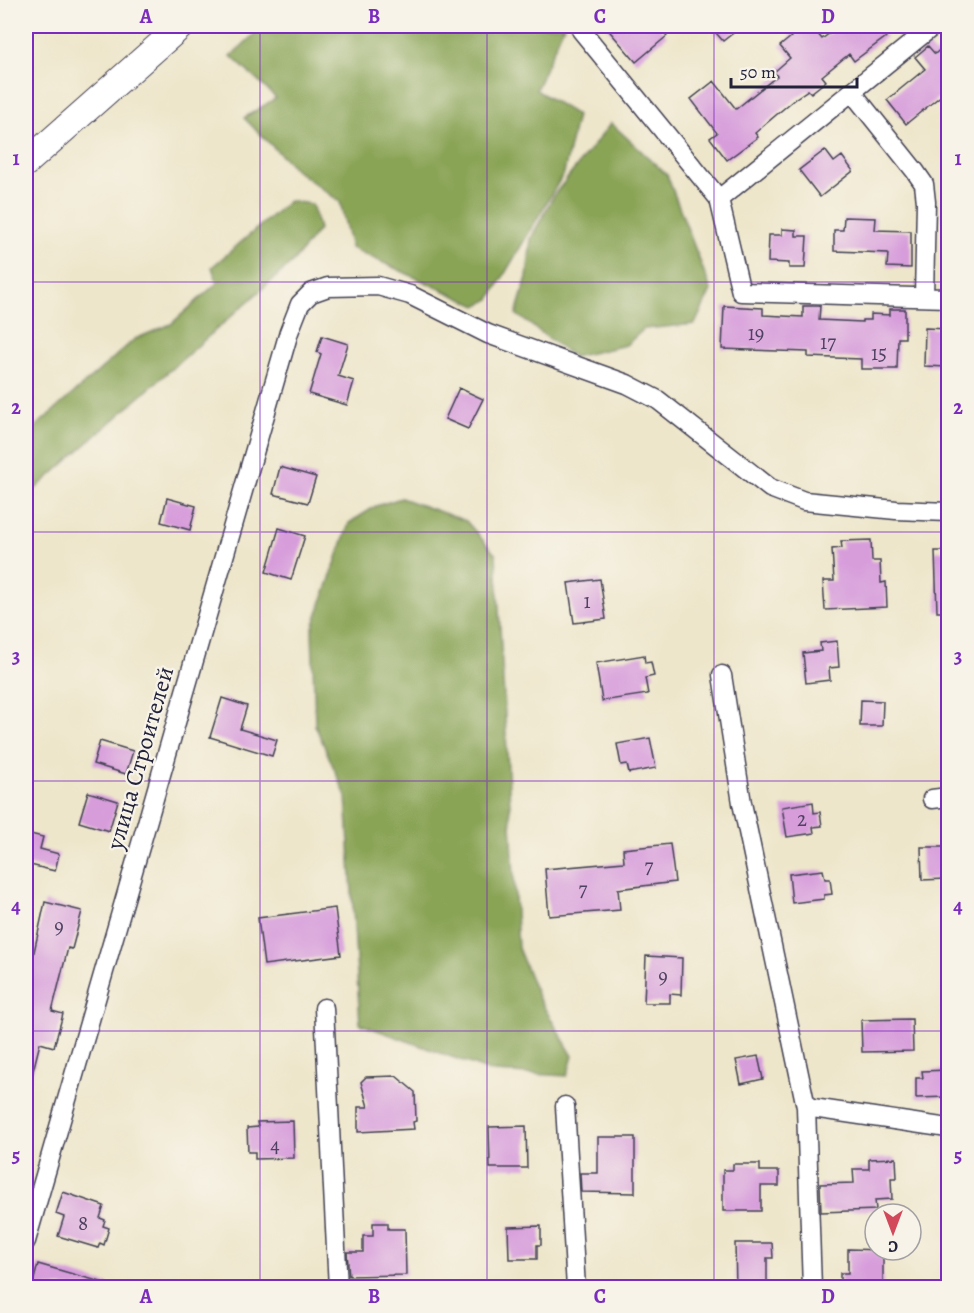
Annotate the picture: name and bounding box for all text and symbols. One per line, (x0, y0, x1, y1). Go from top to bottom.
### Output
text: A (139, 3, 153, 30)
text: B (368, 3, 380, 30)
text: C (594, 3, 606, 30)
text: D (821, 3, 835, 30)
scale bar (731, 51, 857, 89)
text: 50 m (740, 60, 776, 84)
text: 1 (12, 145, 20, 172)
text: 1 (954, 145, 962, 172)
house number: 19 (748, 319, 764, 347)
house number: 17 (820, 328, 836, 356)
house number: 15 (871, 339, 887, 367)
text: 2 (11, 394, 21, 421)
text: 2 (953, 394, 963, 421)
house number: 1 (583, 587, 591, 615)
text: 3 (12, 643, 20, 670)
text: 3 (954, 643, 962, 670)
street label: улица Строителей (98, 663, 181, 854)
house number: 2 (797, 805, 807, 833)
house number: 7 (645, 852, 654, 880)
house number: 7 (579, 875, 588, 903)
text: 4 (11, 893, 21, 920)
text: 4 (953, 893, 963, 920)
house number: 9 (54, 912, 64, 940)
house number: 9 (658, 962, 668, 990)
house number: 4 (270, 1131, 280, 1159)
text: 5 (12, 1142, 20, 1169)
text: 5 (954, 1142, 962, 1169)
north arrow (863, 1202, 923, 1262)
house number: 8 (78, 1209, 88, 1237)
text: С (888, 1235, 898, 1257)
text: A (139, 1283, 153, 1310)
text: B (368, 1283, 380, 1310)
text: C (594, 1283, 606, 1310)
text: D (821, 1283, 835, 1310)

